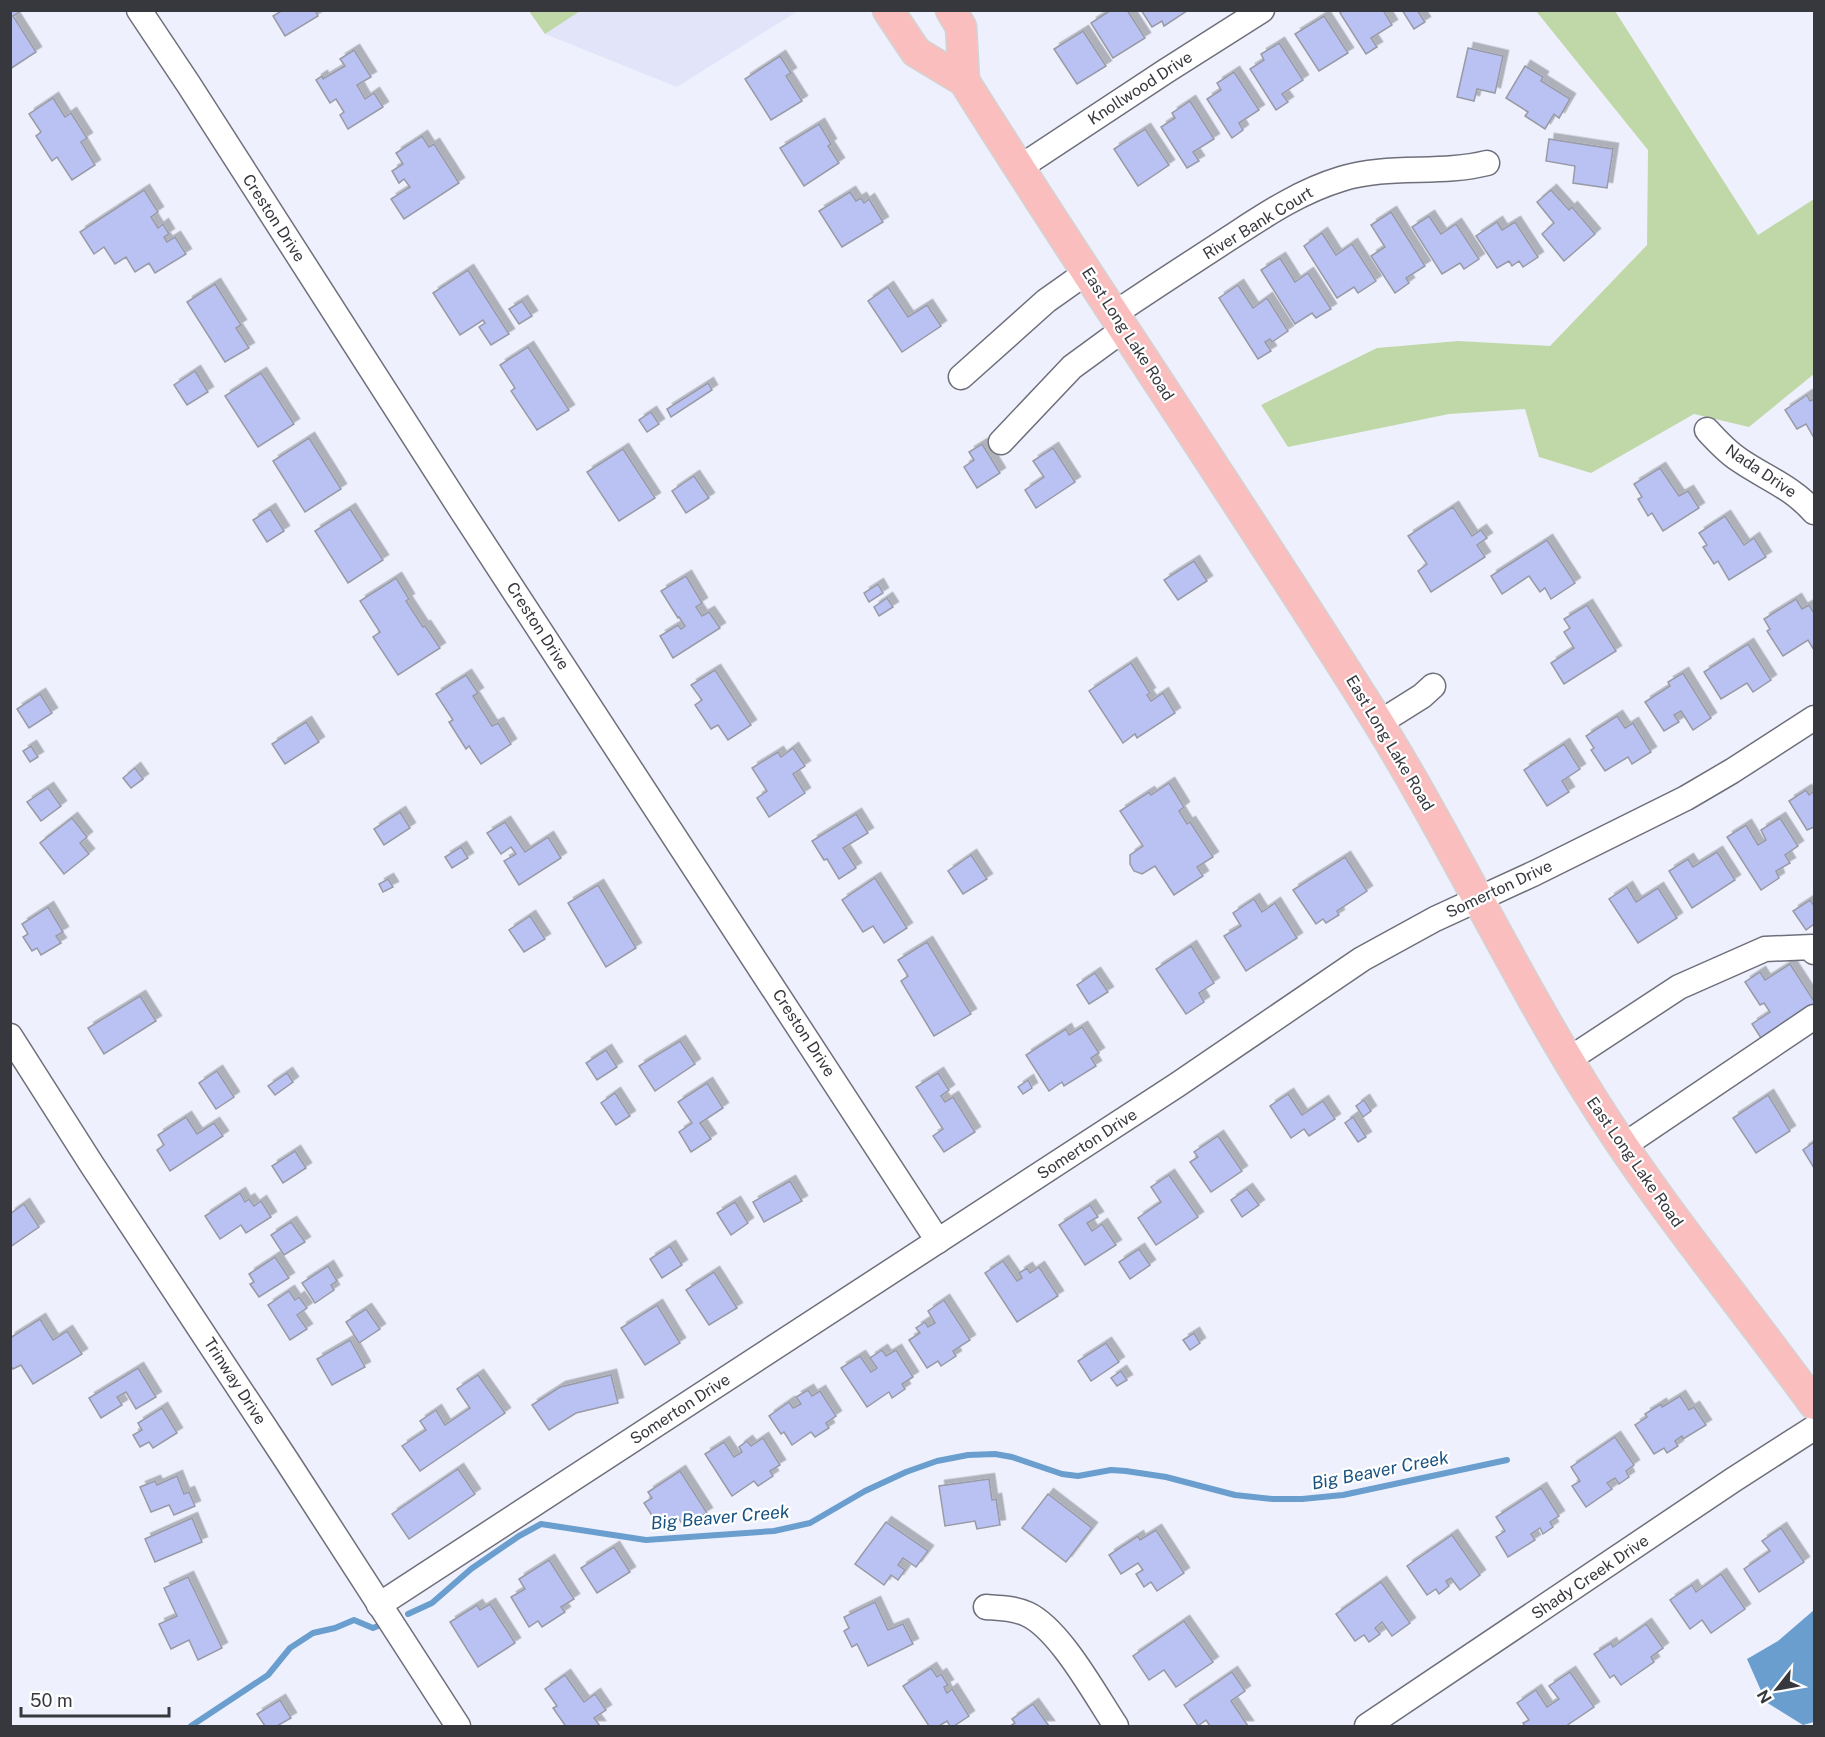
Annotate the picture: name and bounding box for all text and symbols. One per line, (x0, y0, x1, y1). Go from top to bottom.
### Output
street label: Knollwood Drive (1084, 47, 1196, 129)
street label: Creston Drive (239, 171, 309, 265)
street label: River Bank Court (1199, 183, 1317, 263)
street label: East Long Lake Road (1078, 264, 1178, 404)
street label: Nada Drive (1722, 440, 1800, 502)
street label: Creston Drive (503, 579, 573, 673)
street label: East Long Lake Road (1342, 672, 1438, 814)
street label: Somerton Drive (1443, 856, 1555, 922)
street label: Creston Drive (769, 986, 839, 1080)
street label: East Long Lake Road (1583, 1093, 1687, 1231)
street label: Somerton Drive (1034, 1105, 1140, 1183)
street label: Trinway Drive (200, 1334, 270, 1428)
street label: Somerton Drive (627, 1370, 733, 1448)
water label: Big Beaver Creek (1310, 1446, 1451, 1494)
water label: Big Beaver Creek (650, 1500, 790, 1534)
street label: Shady Creek Drive (1528, 1531, 1652, 1623)
north arrow (1747, 1659, 1807, 1719)
scale bar (21, 1680, 170, 1718)
text: N (1753, 1686, 1776, 1707)
text: 50 m (30, 1690, 73, 1711)

